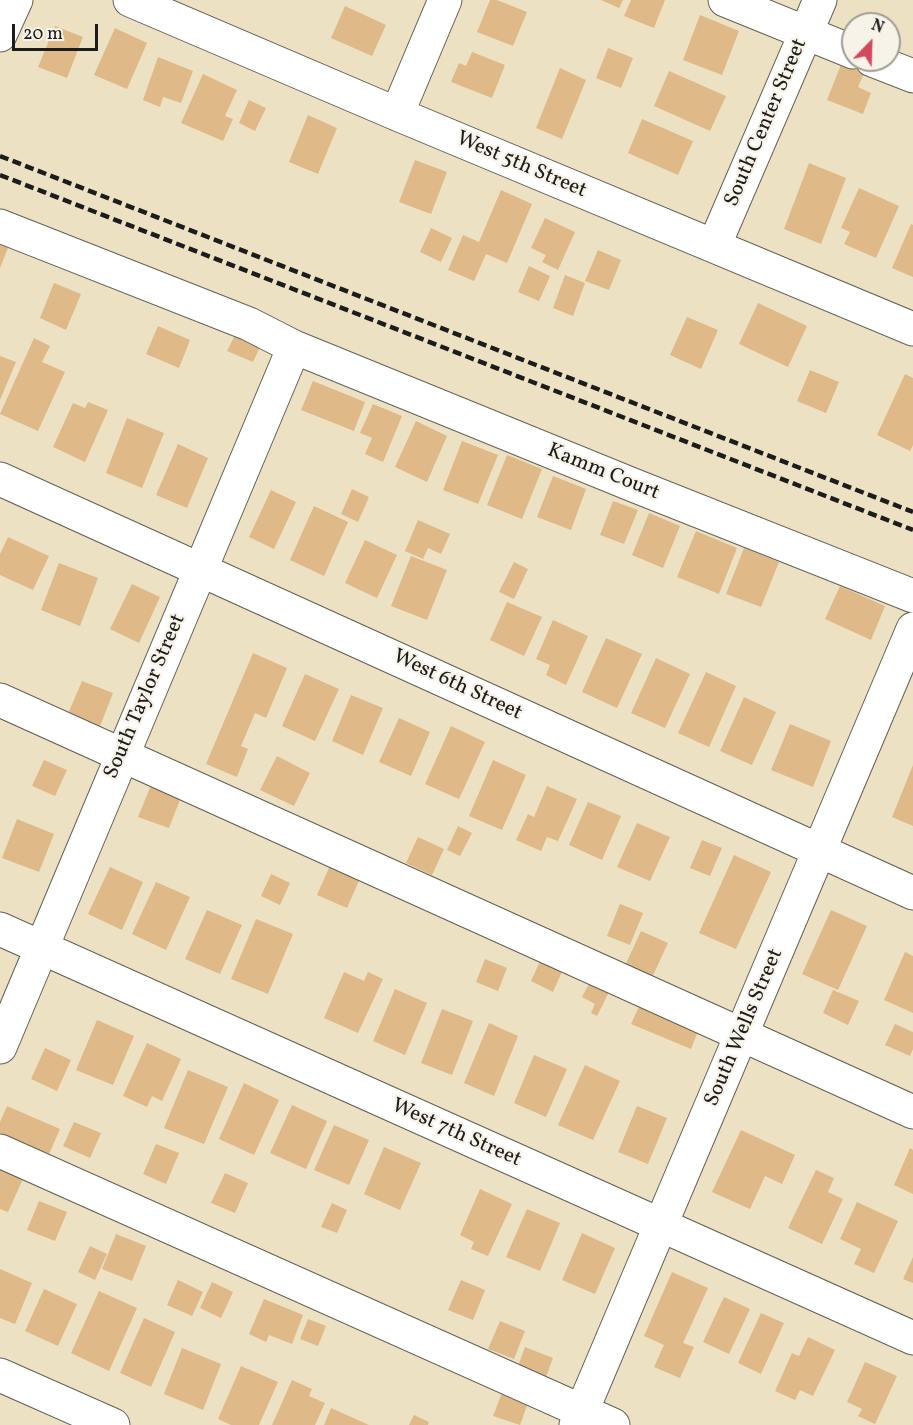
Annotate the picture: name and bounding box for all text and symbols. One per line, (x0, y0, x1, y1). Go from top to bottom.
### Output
scale bar (15, 12, 100, 50)
north arrow (841, 12, 901, 72)
text: N (868, 15, 887, 40)
text: 20 m (23, 22, 63, 47)
street label: South Center Street (720, 35, 814, 211)
street label: West 5th Street (452, 127, 590, 205)
street label: Kamm Court (543, 439, 663, 507)
street label: South Taylor Street (100, 611, 192, 783)
street label: West 6th Street (388, 645, 526, 727)
street label: South Wells Street (700, 945, 790, 1111)
street label: West 7th Street (387, 1094, 525, 1174)

